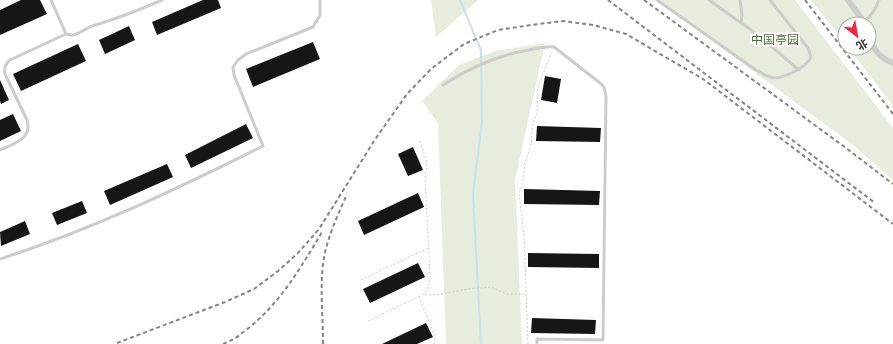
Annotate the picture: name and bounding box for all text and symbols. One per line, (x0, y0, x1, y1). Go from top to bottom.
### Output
north arrow (837, 16, 877, 56)
park label: 中国亭园 (751, 32, 799, 47)
text: 北 (854, 36, 870, 53)

